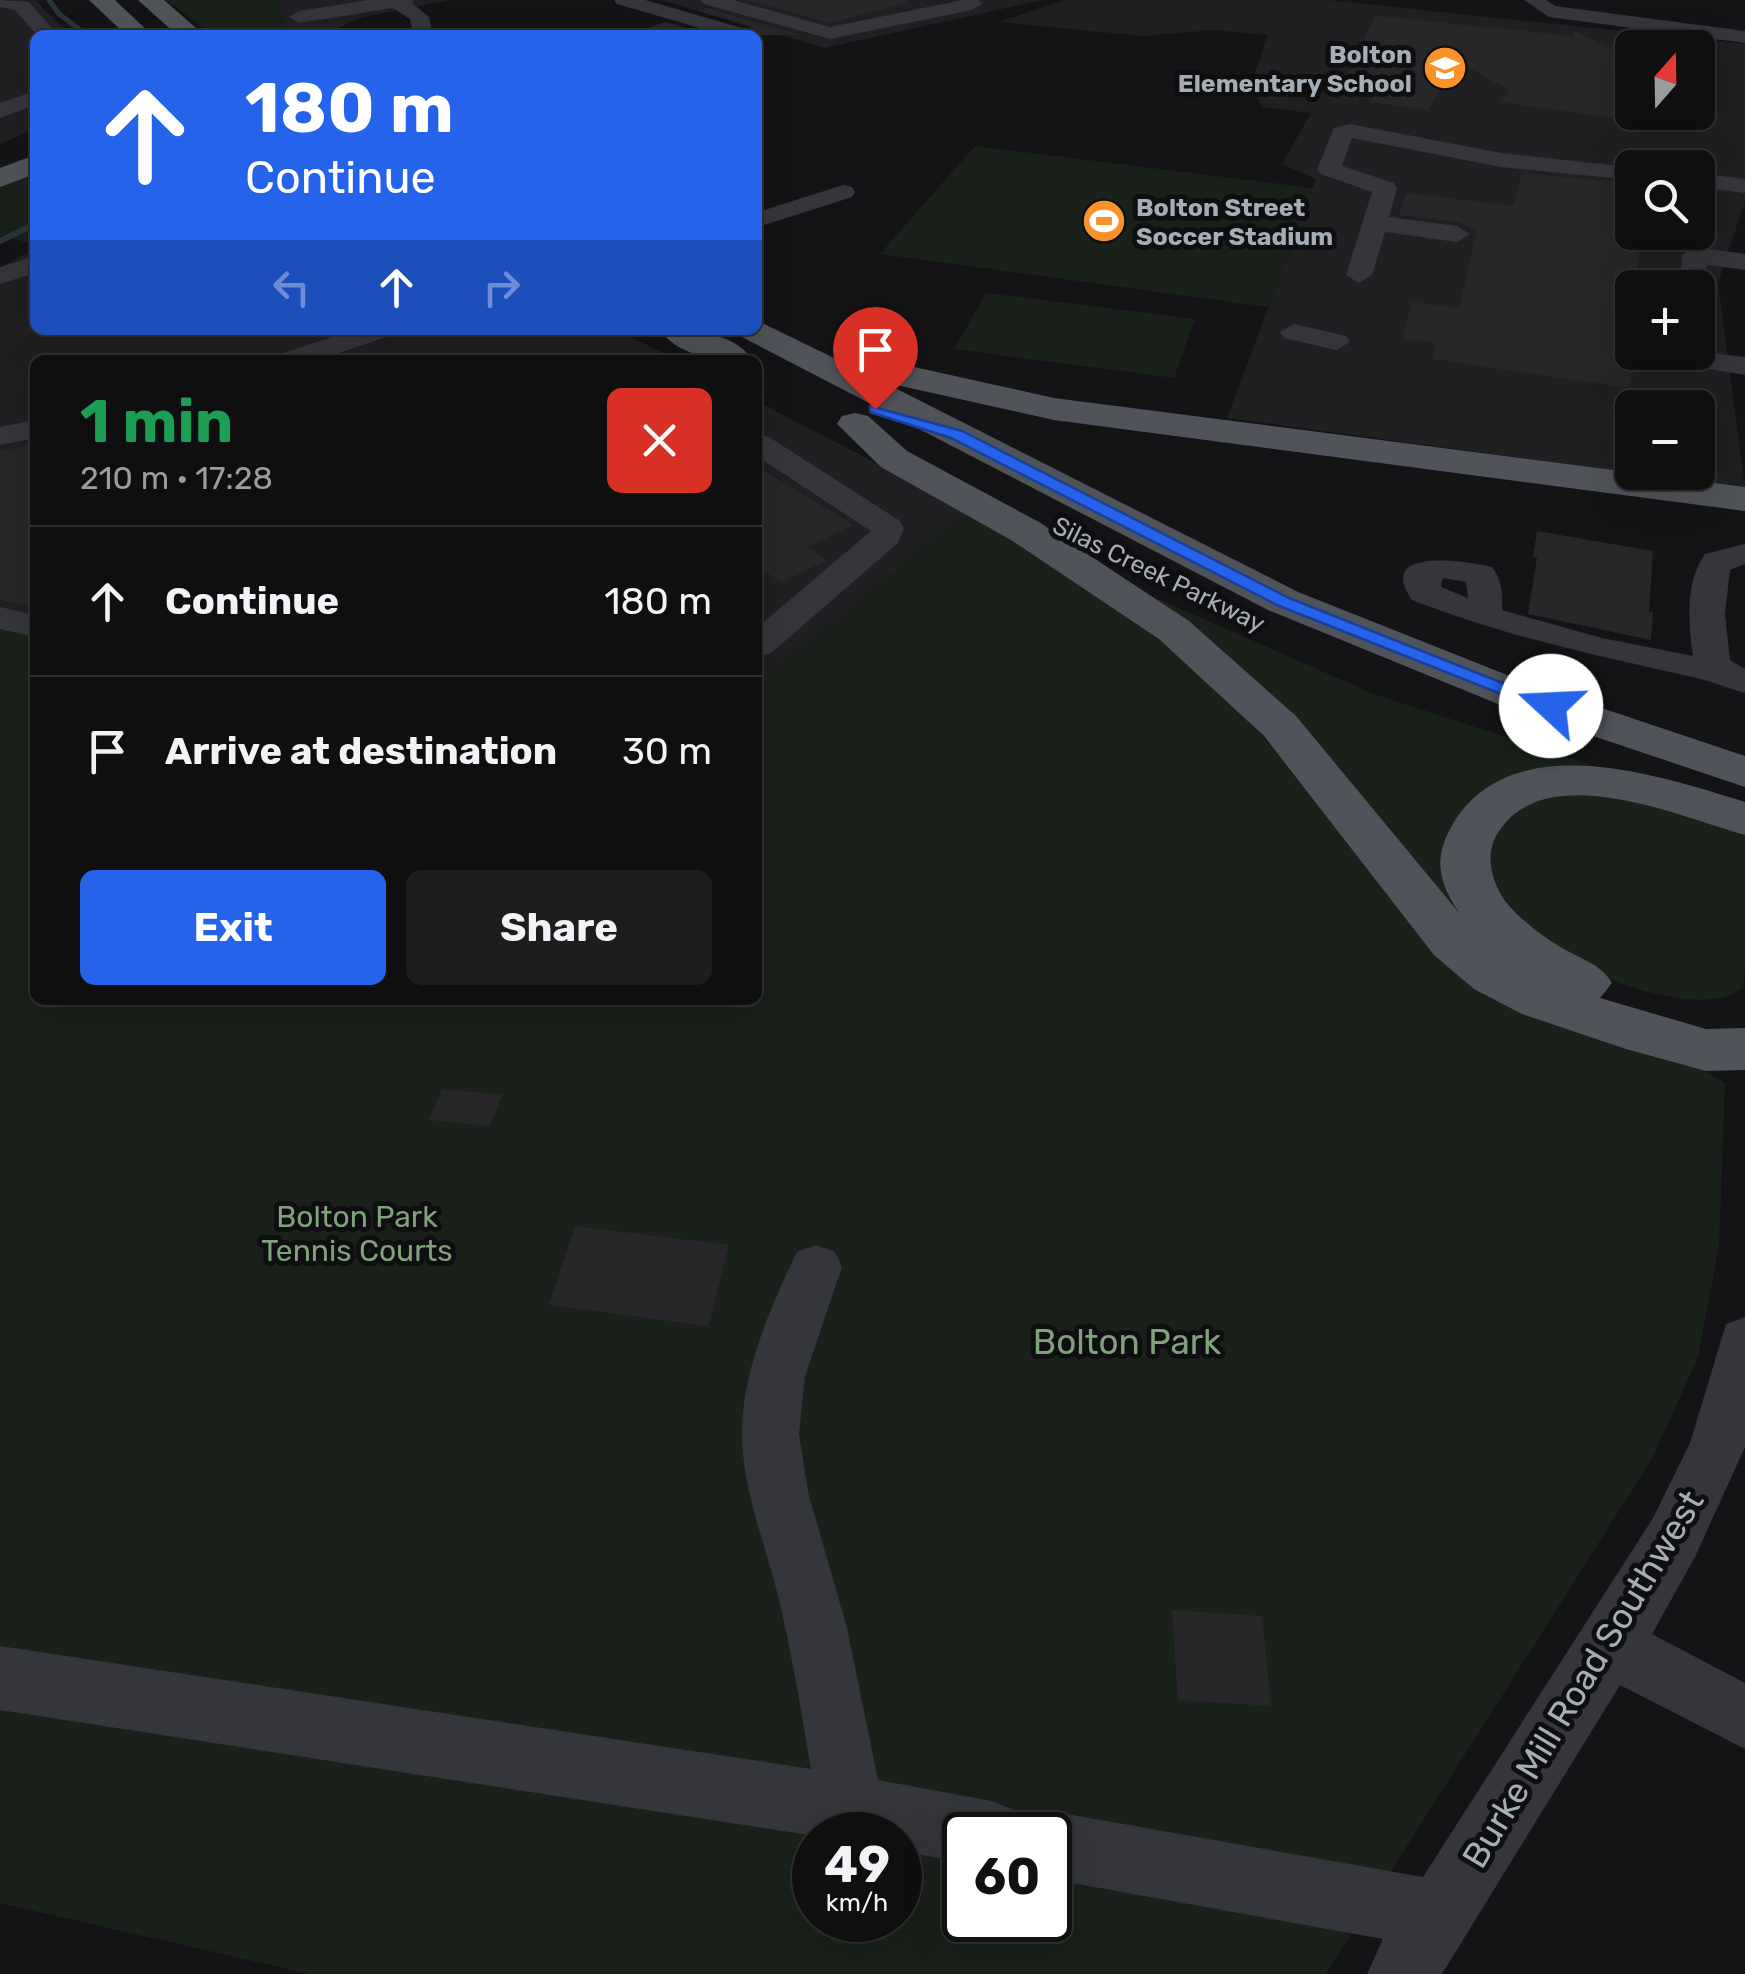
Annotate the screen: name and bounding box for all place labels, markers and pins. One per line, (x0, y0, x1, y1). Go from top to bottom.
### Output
place label: Bolton Elementary School (1178, 40, 1412, 98)
school or university icon: Bolton Elementary School (1422, 45, 1468, 91)
place label: Bolton Street Soccer Stadium (1136, 193, 1333, 251)
sports icon: Bolton Street Soccer Stadium (1081, 198, 1127, 244)
pin (833, 307, 918, 410)

